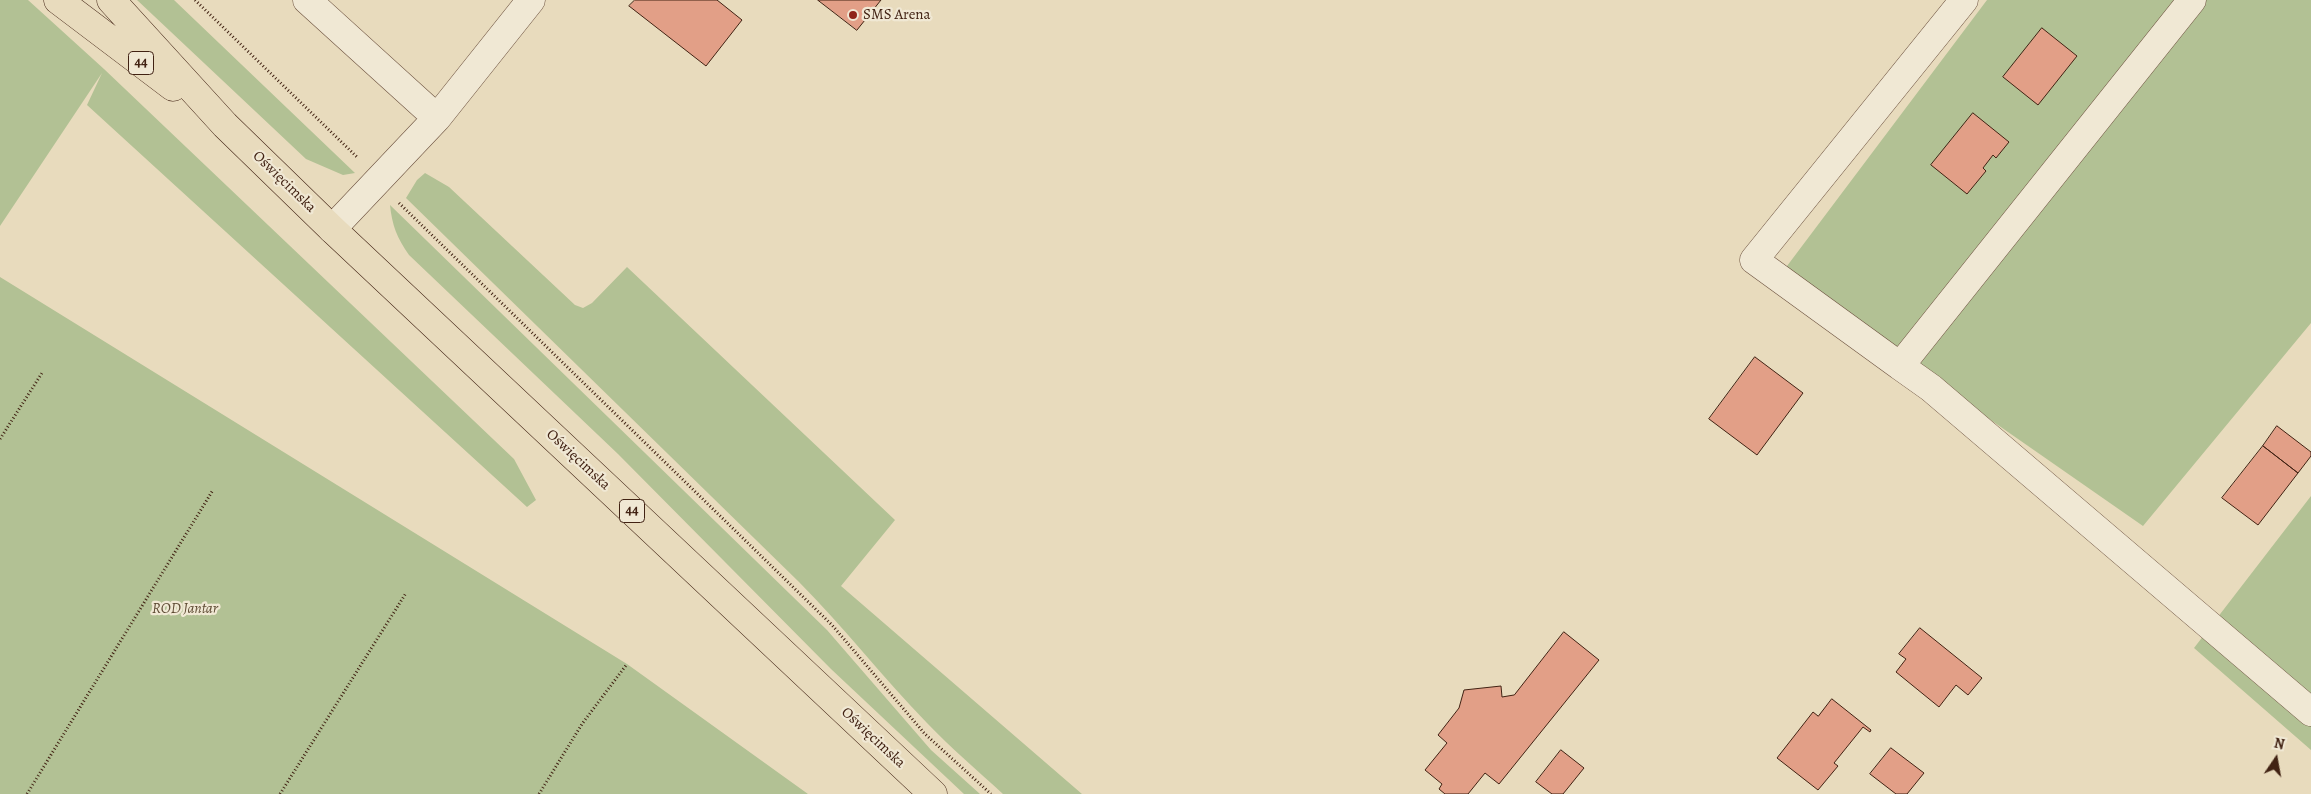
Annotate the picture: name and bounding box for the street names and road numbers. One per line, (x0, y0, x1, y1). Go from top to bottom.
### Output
road number: 44 (128, 52, 154, 74)
street label: Oświęcimska (249, 147, 319, 217)
street label: Oświęcimska (542, 426, 614, 494)
road number: 44 (620, 500, 644, 522)
street label: Oświęcimska (837, 704, 909, 772)

